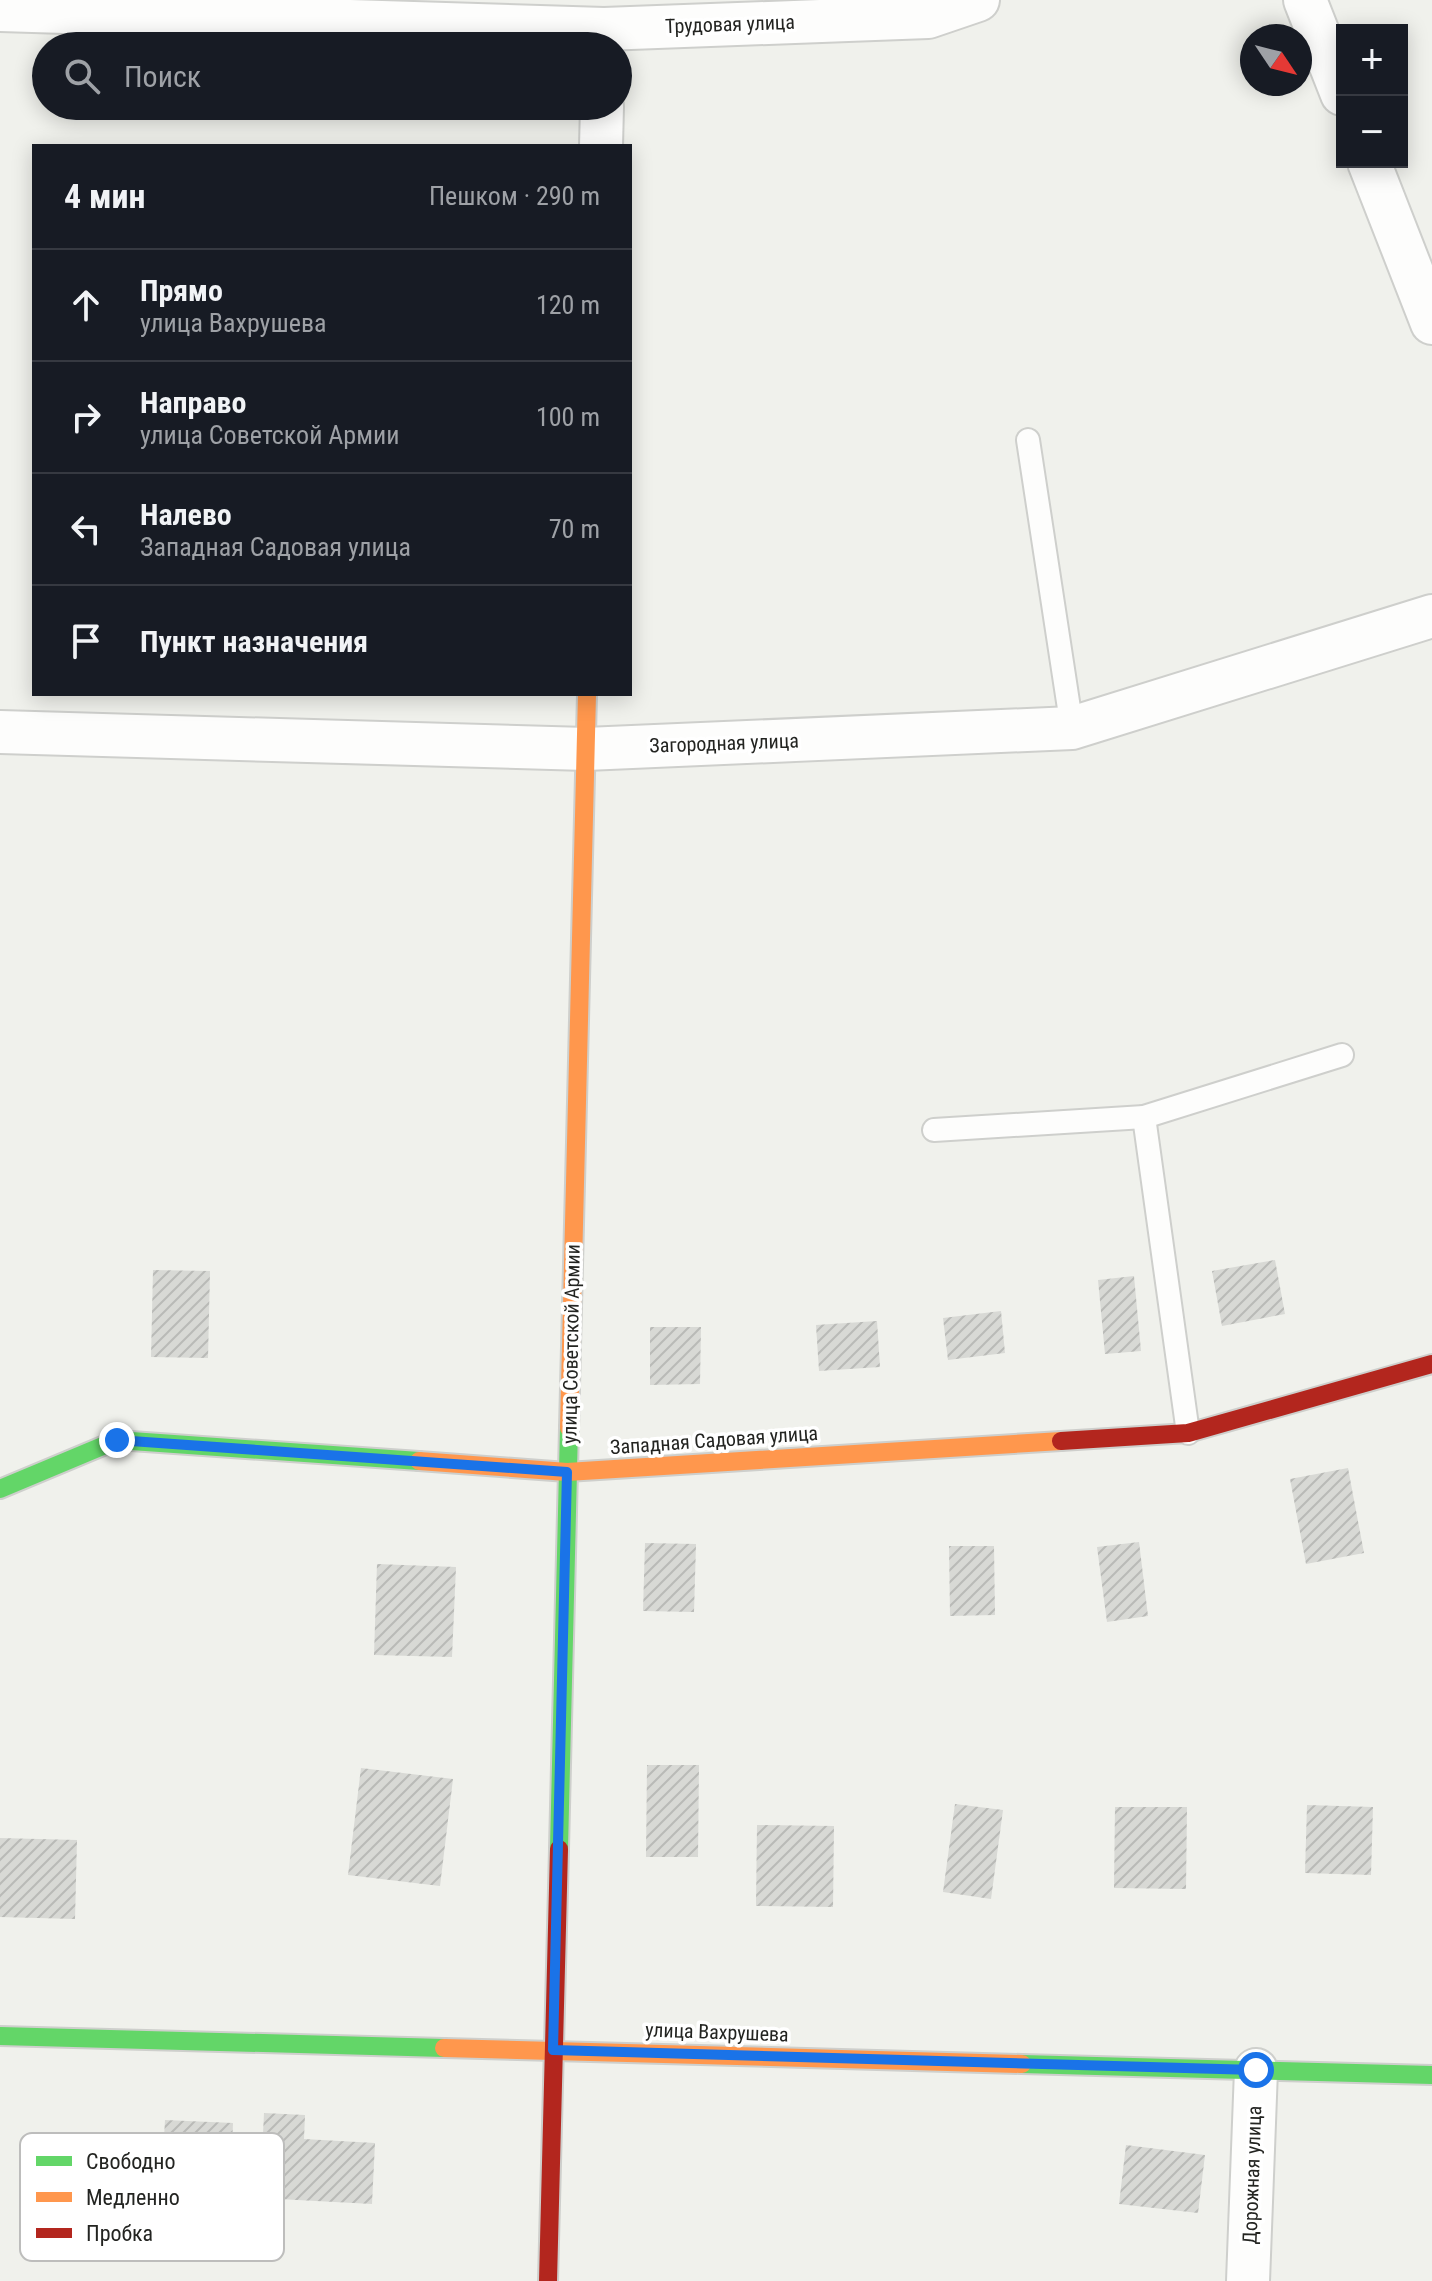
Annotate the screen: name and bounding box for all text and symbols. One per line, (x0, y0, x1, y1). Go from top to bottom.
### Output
street label: Трудовая улица (665, 10, 795, 38)
north arrow (1240, 24, 1312, 96)
map controls (1336, 24, 1408, 168)
button: + (1336, 24, 1408, 96)
search box (32, 32, 632, 120)
icon: search (60, 54, 104, 98)
text: Поиск (124, 59, 201, 94)
button: − (1336, 96, 1408, 168)
text: 4 мин (64, 176, 146, 216)
text: Пешком · 290 m (429, 181, 600, 211)
text: Прямо (140, 273, 223, 308)
icon: ahead (64, 283, 108, 327)
text: 120 m (536, 290, 600, 320)
text: улица Вахрушева (140, 308, 326, 338)
text: Направо (140, 385, 246, 420)
icon: right (64, 395, 108, 439)
text: 100 m (536, 402, 600, 432)
text: улица Советской Армии (140, 420, 399, 450)
text: Налево (140, 497, 232, 532)
icon: left (64, 507, 108, 551)
text: 70 m (549, 514, 600, 544)
text: Западная Садовая улица (140, 532, 411, 562)
icon: arrive (64, 619, 108, 663)
text: Пункт назначения (140, 624, 368, 659)
street label: Загородная улица (649, 728, 799, 758)
street label: улица Советской Армии (557, 1244, 585, 1444)
street label: Западная Садовая улица (609, 1421, 819, 1459)
route end (99, 1422, 135, 1458)
street label: улица Вахрушева (645, 2018, 789, 2046)
route start (1238, 2052, 1274, 2088)
street label: Дорожная улица (1238, 2105, 1266, 2245)
legend (20, 2133, 284, 2261)
text: Свободно (86, 2149, 176, 2174)
text: Медленно (86, 2185, 180, 2210)
text: Пробка (86, 2221, 153, 2246)

